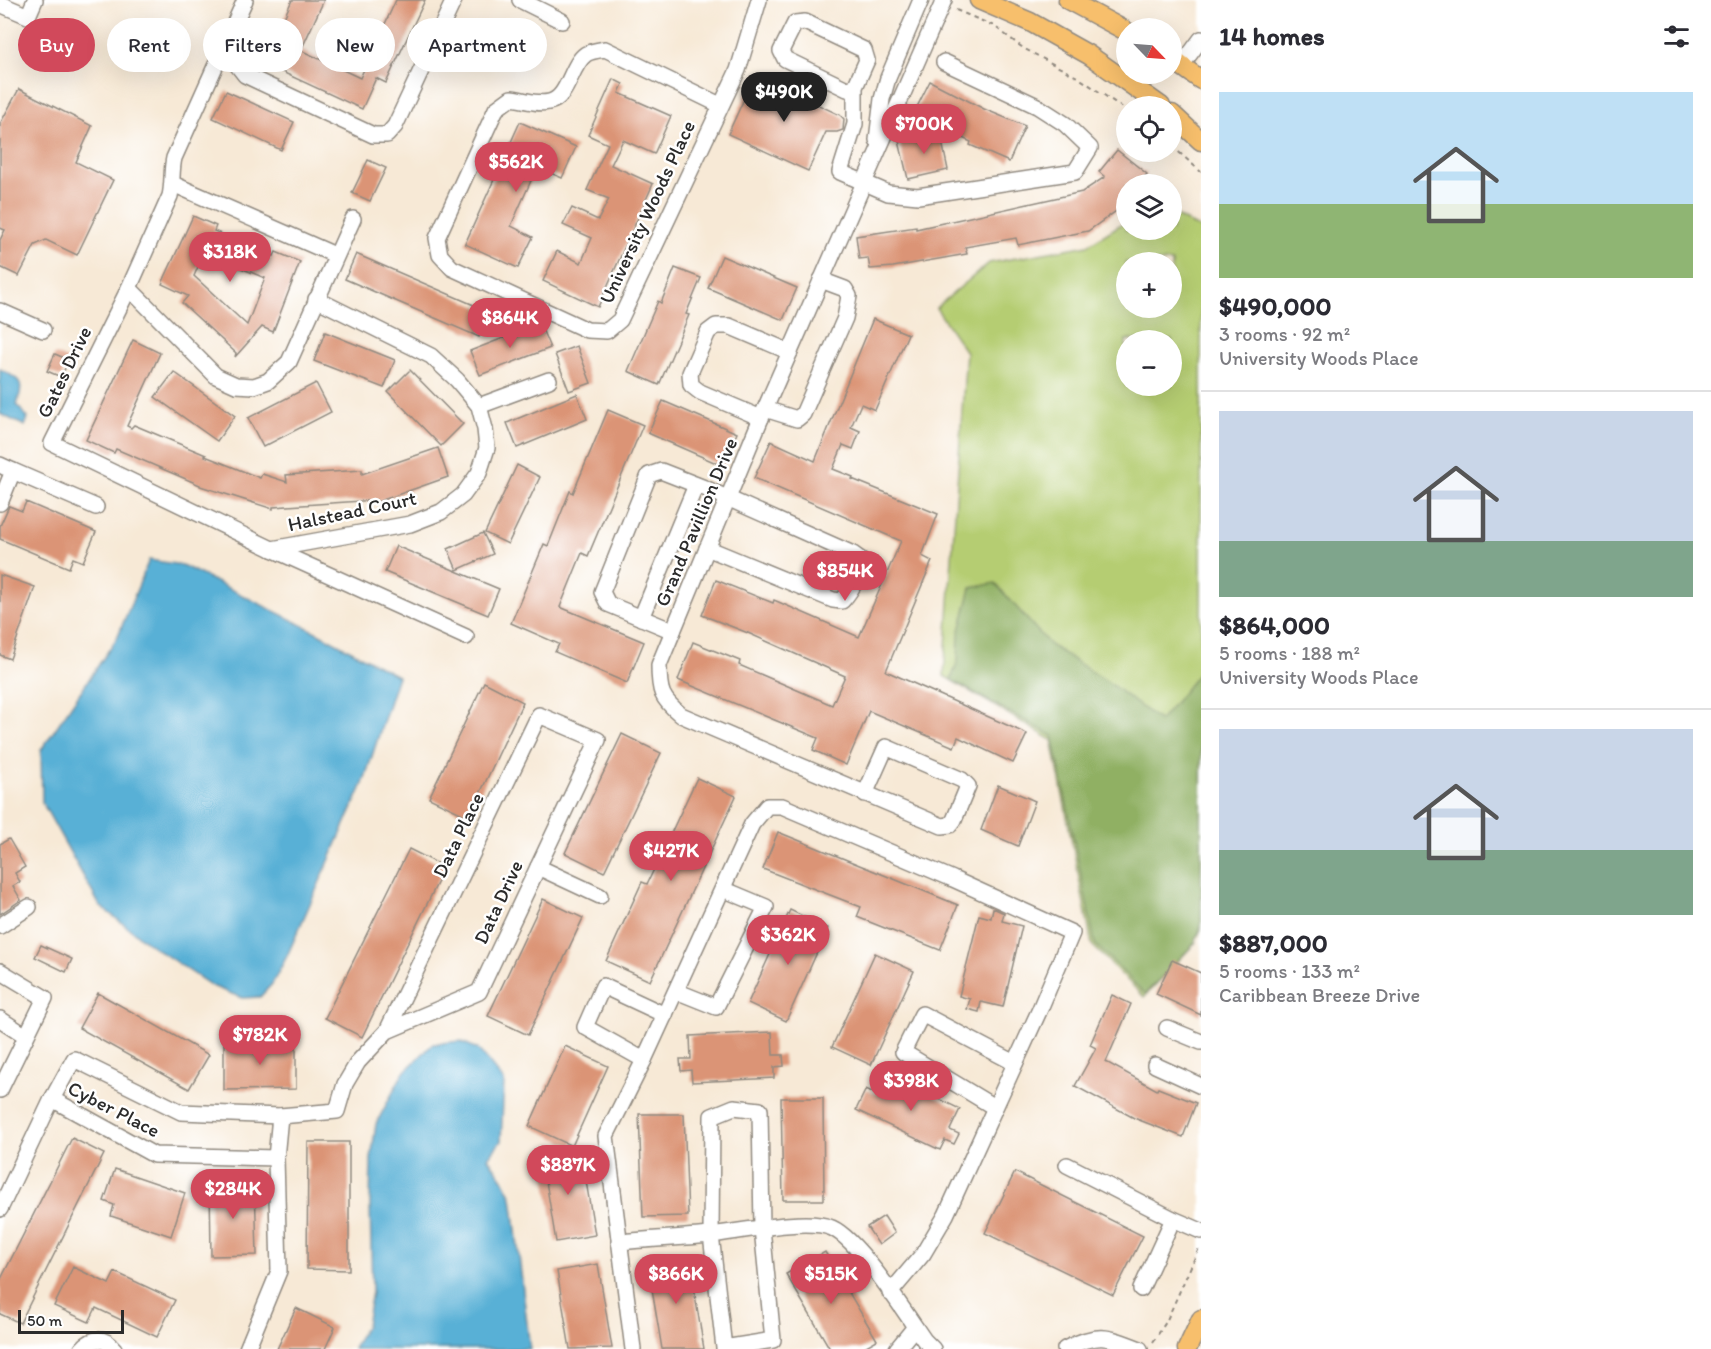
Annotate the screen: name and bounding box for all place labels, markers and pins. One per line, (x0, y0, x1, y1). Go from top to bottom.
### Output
pin: $490K (742, 72, 826, 123)
pin: $700K (882, 104, 966, 155)
pin: $562K (474, 142, 558, 193)
pin: $318K (188, 232, 272, 283)
pin: $864K (468, 298, 552, 349)
pin: $854K (803, 551, 887, 602)
pin: $427K (629, 831, 713, 882)
pin: $362K (746, 915, 830, 966)
pin: $782K (218, 1015, 302, 1066)
pin: $398K (869, 1061, 953, 1112)
pin: $887K (526, 1145, 610, 1196)
pin: $284K (191, 1169, 275, 1220)
pin: $866K (634, 1254, 718, 1305)
pin: $515K (789, 1254, 873, 1305)

